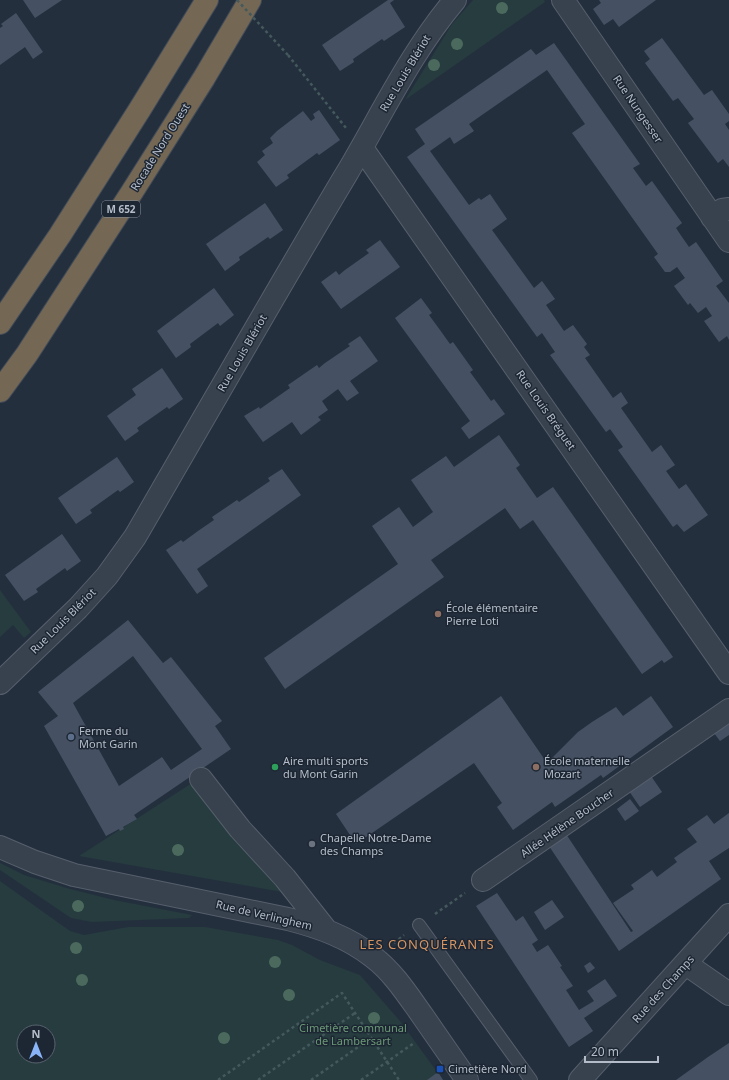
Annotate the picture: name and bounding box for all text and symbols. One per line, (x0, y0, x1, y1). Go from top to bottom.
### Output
street label: Rue Louis Blériot (376, 32, 433, 114)
street label: Rue Nungesser (610, 72, 667, 146)
street label: Rocade Nord Ouest (127, 100, 193, 193)
road number: M 652 (102, 201, 140, 217)
street label: Rue Louis Blériot (213, 311, 270, 394)
street label: Rue Louis Bréguet (513, 367, 580, 453)
street label: Rue Louis Blériot (27, 585, 99, 657)
place label: École élémentaire Pierre Loti (446, 600, 538, 628)
marker: École élémentaire Pierre Loti (433, 609, 443, 619)
place label: Ferme du Mont Garin (79, 723, 138, 751)
marker: Ferme du Mont Garin (66, 732, 76, 742)
place label: Aire multi sports du Mont Garin (283, 753, 368, 781)
place label: École maternelle Mozart (544, 753, 630, 781)
marker: Aire multi sports du Mont Garin (270, 762, 280, 772)
marker: École maternelle Mozart (531, 762, 541, 772)
street label: Allée Hélène Boucher (517, 784, 617, 860)
place label: Chapelle Notre-Dame des Champs (320, 830, 431, 858)
marker: Chapelle Notre-Dame des Champs (307, 839, 317, 849)
street label: Rue de Verlinghem (215, 896, 314, 933)
district label: LES CONQUÉRANTS (359, 935, 495, 953)
street label: Rue des Champs (628, 952, 697, 1026)
park label: Cimetière communal de Lambersart (299, 1020, 407, 1048)
north arrow (16, 1024, 56, 1064)
text: N (32, 1026, 40, 1041)
scale bar (585, 1038, 658, 1064)
text: 20 m (591, 1043, 619, 1060)
place label: Cimetière Nord (448, 1061, 527, 1076)
marker: Cimetière Nord (435, 1064, 445, 1074)

